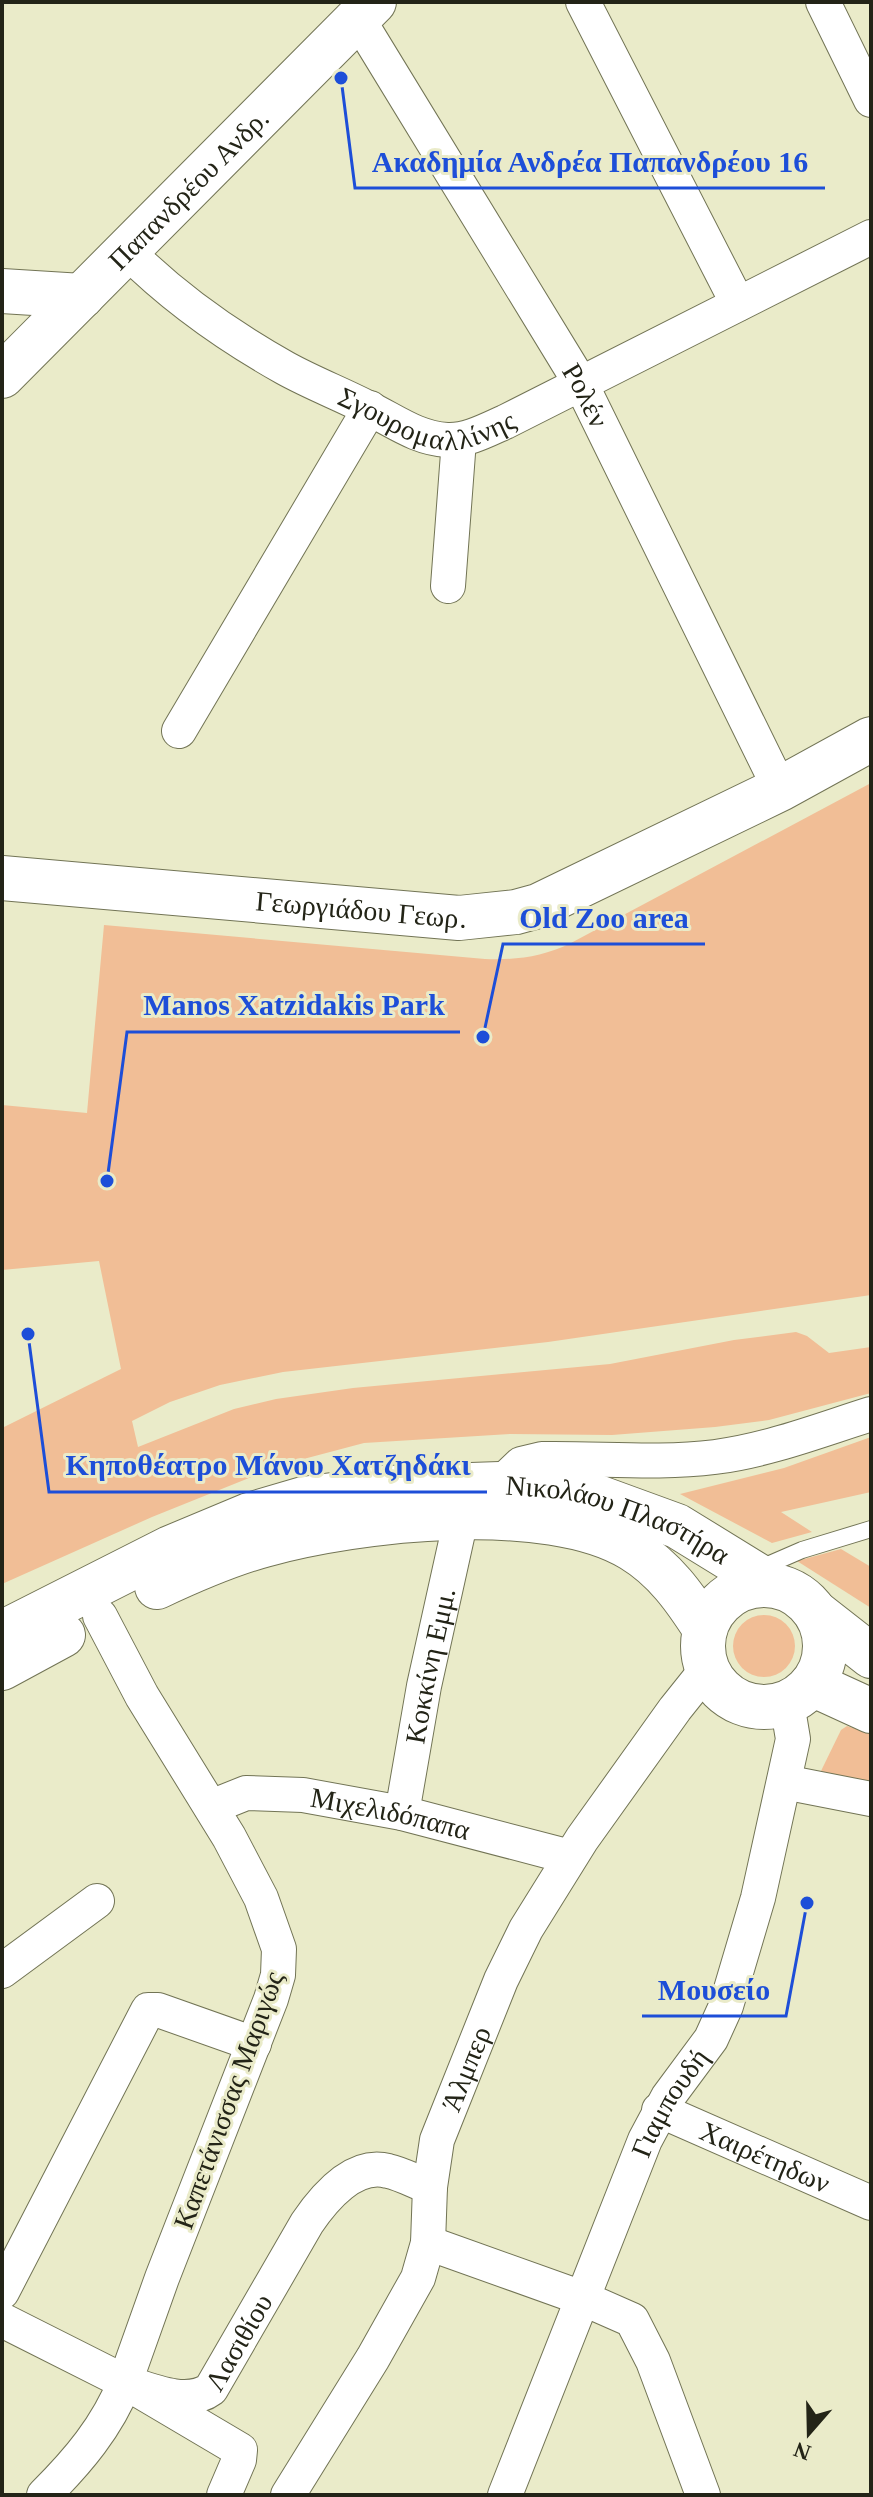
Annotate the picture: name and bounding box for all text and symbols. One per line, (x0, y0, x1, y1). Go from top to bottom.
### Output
street label: Παπανδρέου Ανδρ. (102, 102, 275, 276)
callout: Ακαδημία Ανδρέα Παπανδρέου 16 (355, 134, 825, 188)
text: Ακαδημία Ανδρέα Παπανδρέου 16 (372, 145, 808, 178)
street label: Ρολέν (556, 358, 615, 432)
street label: Σγουρομαλλίνης (333, 381, 520, 456)
street label: Γεωργιάδου Γεωρ. (254, 885, 467, 934)
callout: Old Zoo area (503, 890, 705, 944)
text: Old Zoo area (519, 901, 689, 934)
callout: Manos Xatzidakis Park (127, 978, 460, 1032)
text: Manos Xatzidakis Park (143, 988, 445, 1021)
callout: Κηποθέατρο Μάνου Χατζηδάκι (49, 1438, 487, 1492)
text: Κηποθέατρο Μάνου Χατζηδάκι (65, 1448, 471, 1481)
street label: Νικολάου Πλαστήρα (504, 1469, 735, 1571)
street label: Κοκκίνη Εμμ. (399, 1585, 461, 1746)
street label: Μιχελιδόπαπα (308, 1782, 474, 1846)
callout: Μουσείο (642, 1962, 786, 2016)
street label: Καπετάνισσας Μαριγώς (167, 1967, 290, 2233)
text: Μουσείο (658, 1973, 770, 2006)
street label: Άλμπερ (435, 2022, 497, 2116)
street label: Γιαμπουδή (625, 2042, 715, 2161)
street label: Χαιρέτηδων (695, 2115, 835, 2199)
street label: Λασιθίου (199, 2288, 279, 2396)
north arrow (769, 2393, 849, 2473)
text: N (790, 2437, 814, 2466)

